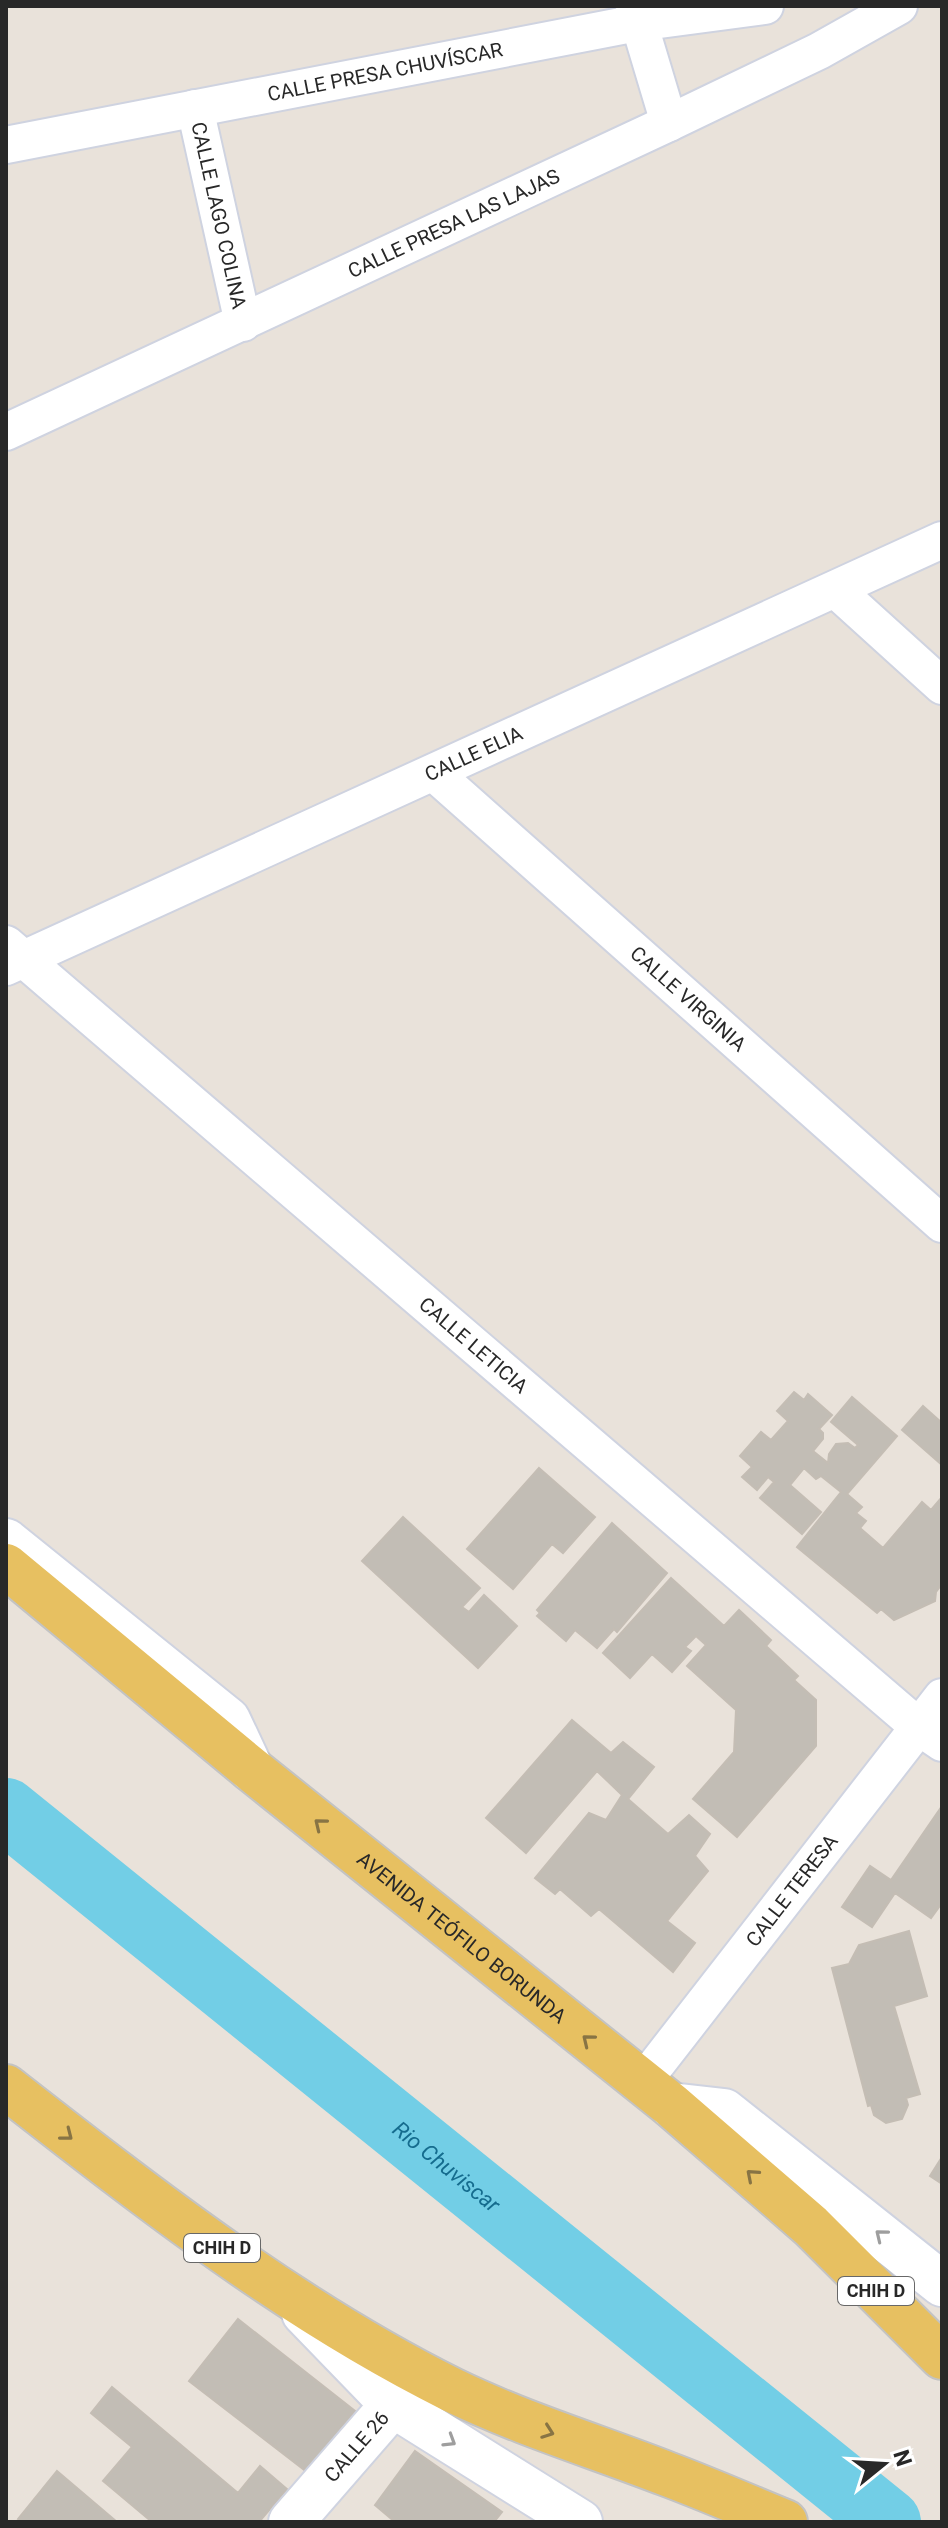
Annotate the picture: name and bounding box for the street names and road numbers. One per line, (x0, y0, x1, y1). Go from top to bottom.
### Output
street label: CALLE PRESA CHUVÍSCAR (265, 37, 505, 106)
street label: CALLE LAGO COLINA (186, 120, 251, 311)
street label: CALLE PRESA LAS LAJAS (344, 164, 564, 283)
street label: CALLE ELIA (421, 721, 526, 786)
street label: CALLE VIRGINIA (626, 941, 751, 1056)
street label: CALLE LETICIA (414, 1292, 533, 1398)
street label: CALLE TERESA (741, 1829, 843, 1951)
street label: AVENIDA TEÓFILO BORUNDA (352, 1847, 571, 2028)
road number: CHIH D (184, 2234, 260, 2262)
road number: CHIH D (838, 2277, 914, 2305)
street label: CALLE 26 (319, 2406, 394, 2487)

